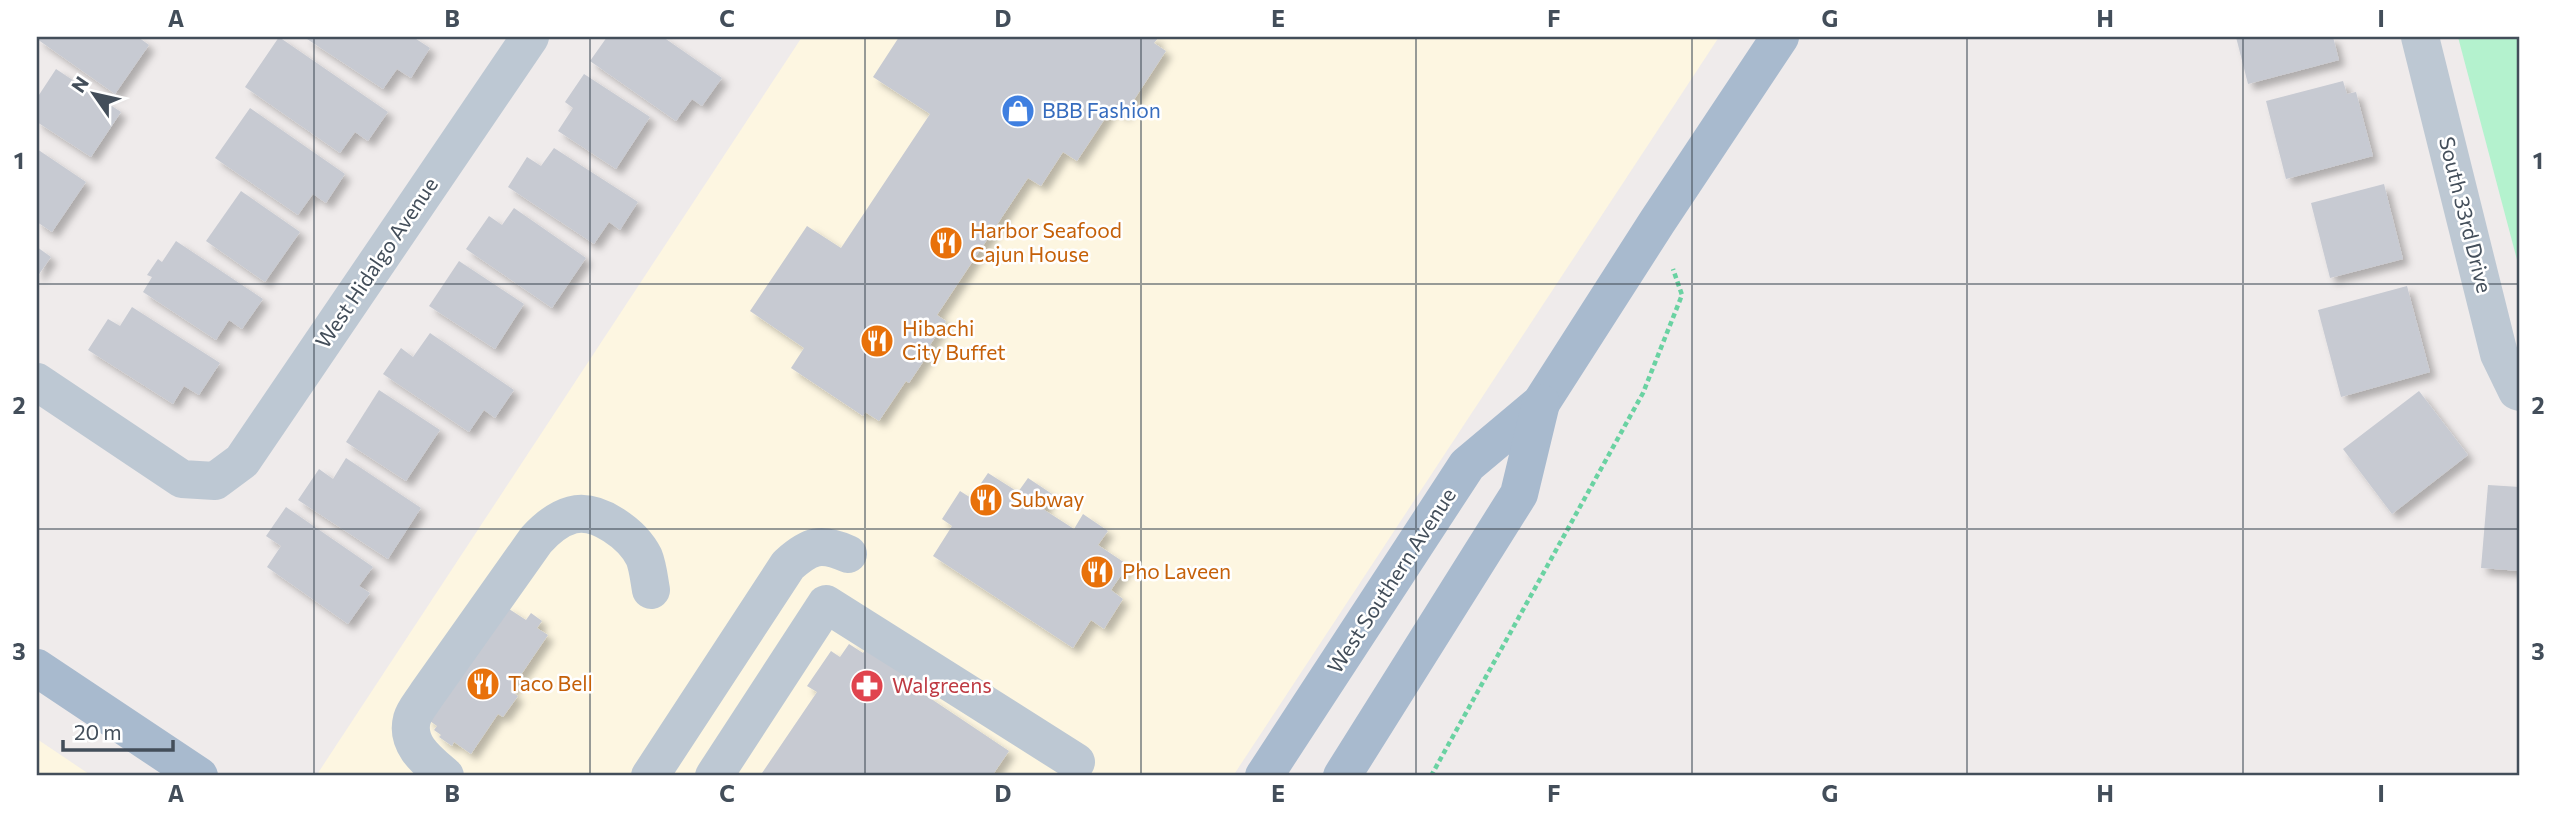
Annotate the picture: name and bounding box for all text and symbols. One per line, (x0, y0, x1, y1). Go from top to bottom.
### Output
text: A (168, 4, 185, 32)
text: B (444, 4, 460, 32)
text: C (719, 4, 735, 32)
text: D (995, 4, 1012, 32)
text: E (1271, 4, 1285, 32)
text: F (1547, 4, 1561, 32)
text: G (1822, 4, 1838, 32)
text: H (2096, 4, 2114, 32)
text: I (2377, 4, 2385, 32)
north arrow (60, 60, 130, 130)
text: N (66, 72, 93, 97)
shop icon: BBB Fashion (999, 92, 1037, 130)
place label: BBB Fashion (1042, 97, 1161, 122)
street label: South 33rd Drive (2435, 134, 2498, 295)
text: 1 (14, 146, 24, 174)
text: 1 (2533, 146, 2543, 174)
street label: West Hidalgo Avenue (309, 172, 442, 352)
place label: Harbor Seafood Cajun House (970, 217, 1122, 266)
restaurant icon: Harbor Seafood Cajun House (927, 224, 965, 262)
place label: Hibachi City Buffet (902, 315, 1006, 364)
restaurant icon: Hibachi City Buffet (858, 322, 896, 360)
text: 2 (12, 391, 26, 419)
text: 2 (2531, 391, 2545, 419)
restaurant icon: Subway (967, 481, 1005, 519)
street label: West Southern Avenue (1321, 483, 1460, 678)
place label: Subway (1010, 486, 1085, 511)
restaurant icon: Pho Laveen (1078, 553, 1116, 591)
place label: Pho Laveen (1122, 558, 1231, 583)
text: 3 (12, 637, 26, 665)
text: 3 (2531, 637, 2545, 665)
restaurant icon: Taco Bell (464, 665, 502, 703)
pharmacy icon: Walgreens (848, 667, 886, 705)
place label: Taco Bell (508, 670, 593, 695)
place label: Walgreens (892, 672, 992, 697)
scale bar (63, 708, 173, 752)
text: 20 m (74, 719, 122, 744)
text: A (168, 779, 185, 807)
text: B (444, 779, 460, 807)
text: C (719, 779, 735, 807)
text: D (995, 779, 1012, 807)
text: E (1271, 779, 1285, 807)
text: F (1547, 779, 1561, 807)
text: G (1822, 779, 1838, 807)
text: H (2096, 779, 2114, 807)
text: I (2377, 779, 2385, 807)

